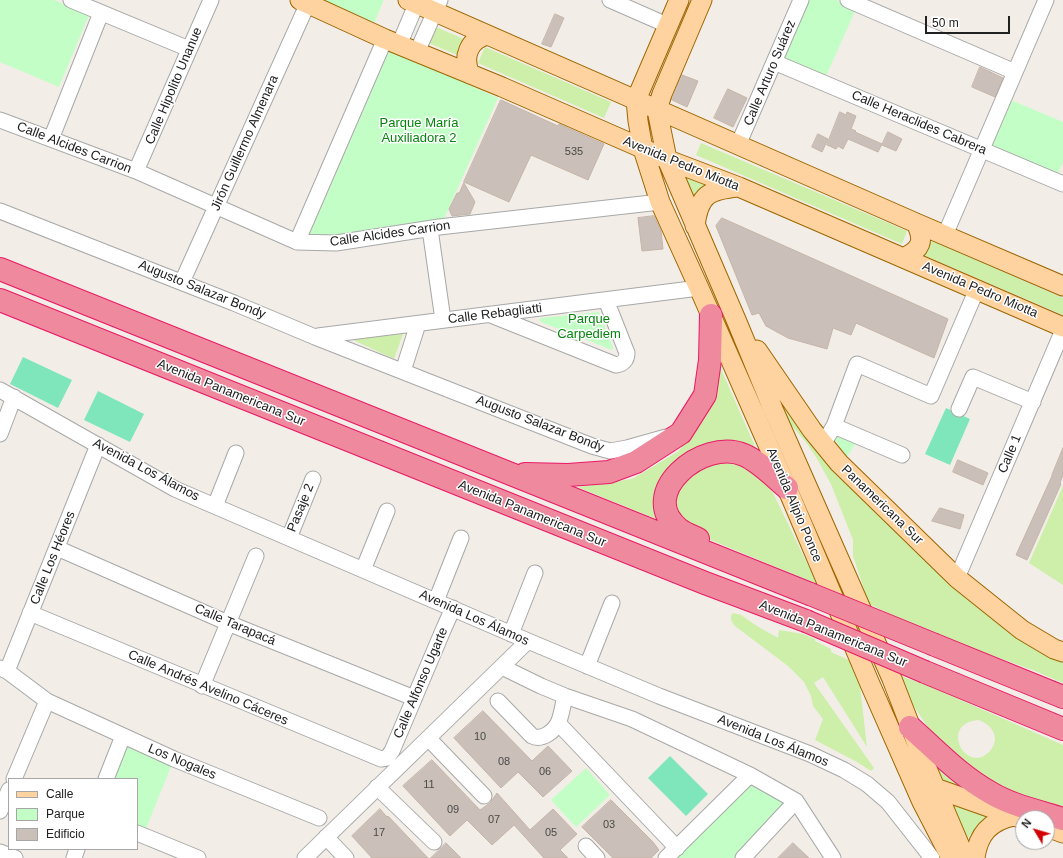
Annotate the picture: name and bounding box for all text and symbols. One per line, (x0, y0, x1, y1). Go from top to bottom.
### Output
scale bar (927, 8, 1012, 34)
text: 50 m (932, 16, 959, 30)
street label: Calle Arturo Suárez (741, 18, 799, 128)
street label: Calle Hipolito Unanue (142, 25, 206, 147)
street label: Jirón Guillermo Almenara (208, 73, 282, 213)
street label: Calle Heraclides Cabrera (849, 87, 989, 159)
park label: Parque María Auxiliadora 2 (380, 115, 458, 146)
street label: Calle Alcides Carrion (15, 119, 133, 177)
street label: Avenida Pedro Miotta (621, 134, 741, 194)
house number: 535 (565, 145, 583, 159)
street label: Calle Alcides Carrion (329, 218, 451, 250)
street label: Augusto Salazar Bondy (136, 257, 268, 323)
street label: Avenida Pedro Miotta (920, 259, 1040, 321)
street label: Calle Rebagliatti (447, 300, 543, 328)
park label: Parque Carpediem (557, 311, 621, 342)
street label: Avenida Panamericana Sur (155, 356, 307, 430)
street label: Augusto Salazar Bondy (474, 392, 606, 456)
street label: Calle 1 (995, 432, 1025, 476)
street label: Avenida Los Álamos (90, 435, 202, 505)
street label: Avenida Alipio Ponce (763, 446, 825, 564)
street label: Panamericana Sur (838, 462, 926, 548)
street label: Avenida Panamericana Sur (456, 477, 608, 551)
street label: Pasaje 2 (284, 482, 318, 534)
street label: Calle Los Héores (27, 509, 79, 607)
street label: Avenida Los Álamos (417, 587, 531, 649)
street label: Avenida Panamericana Sur (757, 597, 909, 671)
street label: Calle Tarapacá (192, 601, 278, 649)
street label: Calle Alfonso Ugarte (391, 625, 451, 741)
street label: Calle Andrés Avelino Cáceres (126, 647, 290, 729)
street label: Avenida Los Álamos (715, 712, 831, 770)
house number: 10 (474, 730, 486, 744)
street label: Los Nogales (146, 741, 218, 783)
house number: 08 (498, 755, 510, 769)
house number: 06 (539, 765, 551, 779)
legend (8, 778, 138, 850)
house number: 11 (423, 778, 435, 792)
text: Calle (46, 787, 73, 801)
house number: 09 (447, 803, 459, 817)
text: Parque (46, 807, 85, 821)
north arrow (1015, 810, 1055, 850)
house number: 07 (488, 813, 500, 827)
text: N (1019, 816, 1034, 830)
house number: 03 (603, 818, 615, 832)
house number: 17 (373, 826, 385, 840)
house number: 05 (545, 826, 557, 840)
text: Edificio (46, 827, 85, 841)

